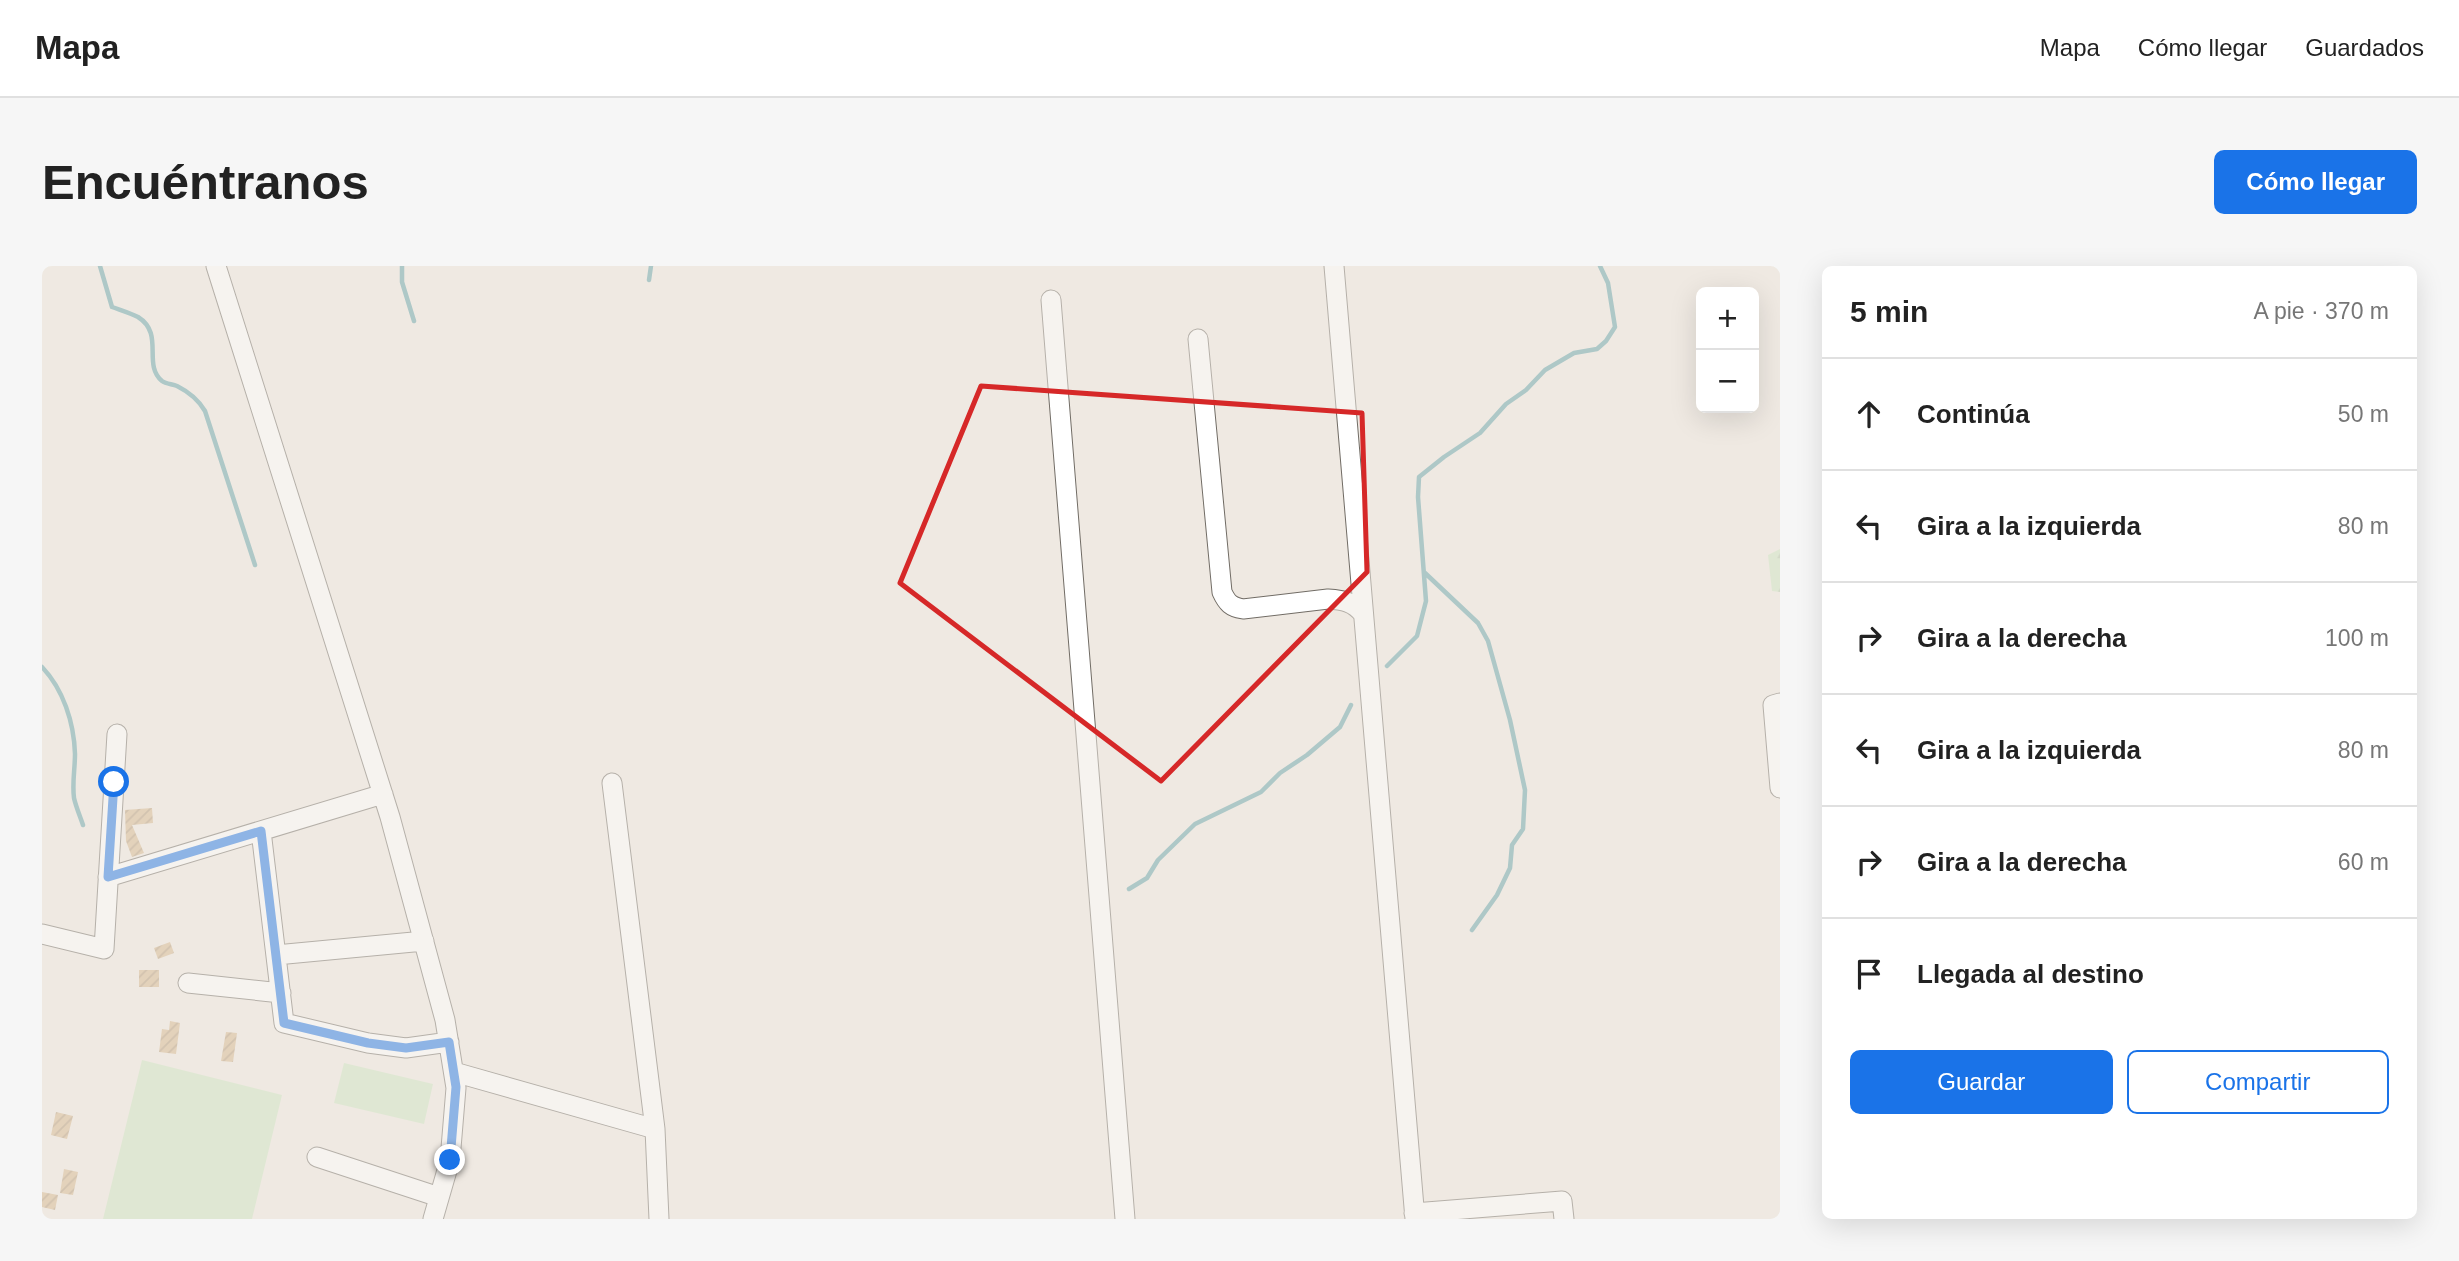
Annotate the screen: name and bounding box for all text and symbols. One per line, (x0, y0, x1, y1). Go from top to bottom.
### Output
text: Mapa (35, 29, 119, 66)
text: Mapa (2040, 34, 2100, 61)
text: Cómo llegar (2138, 34, 2267, 61)
text: Guardados (2305, 34, 2424, 61)
button: Cómo llegar (2214, 150, 2417, 214)
text: Encuéntranos (42, 155, 369, 209)
map controls (1696, 287, 1759, 413)
button: + (1696, 287, 1759, 350)
text: 5 min (1850, 295, 1928, 328)
text: A pie · 370 m (2253, 298, 2389, 324)
button: − (1696, 350, 1759, 413)
icon: ahead (1850, 395, 1888, 433)
text: Continúa (1917, 399, 2030, 429)
text: 50 m (2338, 401, 2389, 427)
icon: left (1850, 507, 1888, 545)
text: Gira a la izquierda (1917, 511, 2141, 541)
text: 80 m (2338, 513, 2389, 539)
icon: right (1850, 619, 1888, 657)
text: Gira a la derecha (1917, 623, 2127, 653)
text: 100 m (2325, 625, 2389, 651)
icon: left (1850, 731, 1888, 769)
text: Gira a la izquierda (1917, 735, 2141, 765)
text: 80 m (2338, 737, 2389, 763)
route start (98, 766, 129, 797)
icon: right (1850, 843, 1888, 881)
text: Gira a la derecha (1917, 847, 2127, 877)
text: 60 m (2338, 849, 2389, 875)
icon: arrive (1850, 955, 1888, 993)
text: Llegada al destino (1917, 959, 2144, 989)
button: Guardar (1850, 1050, 2113, 1114)
button: Compartir (2127, 1050, 2389, 1114)
route end (434, 1144, 465, 1175)

